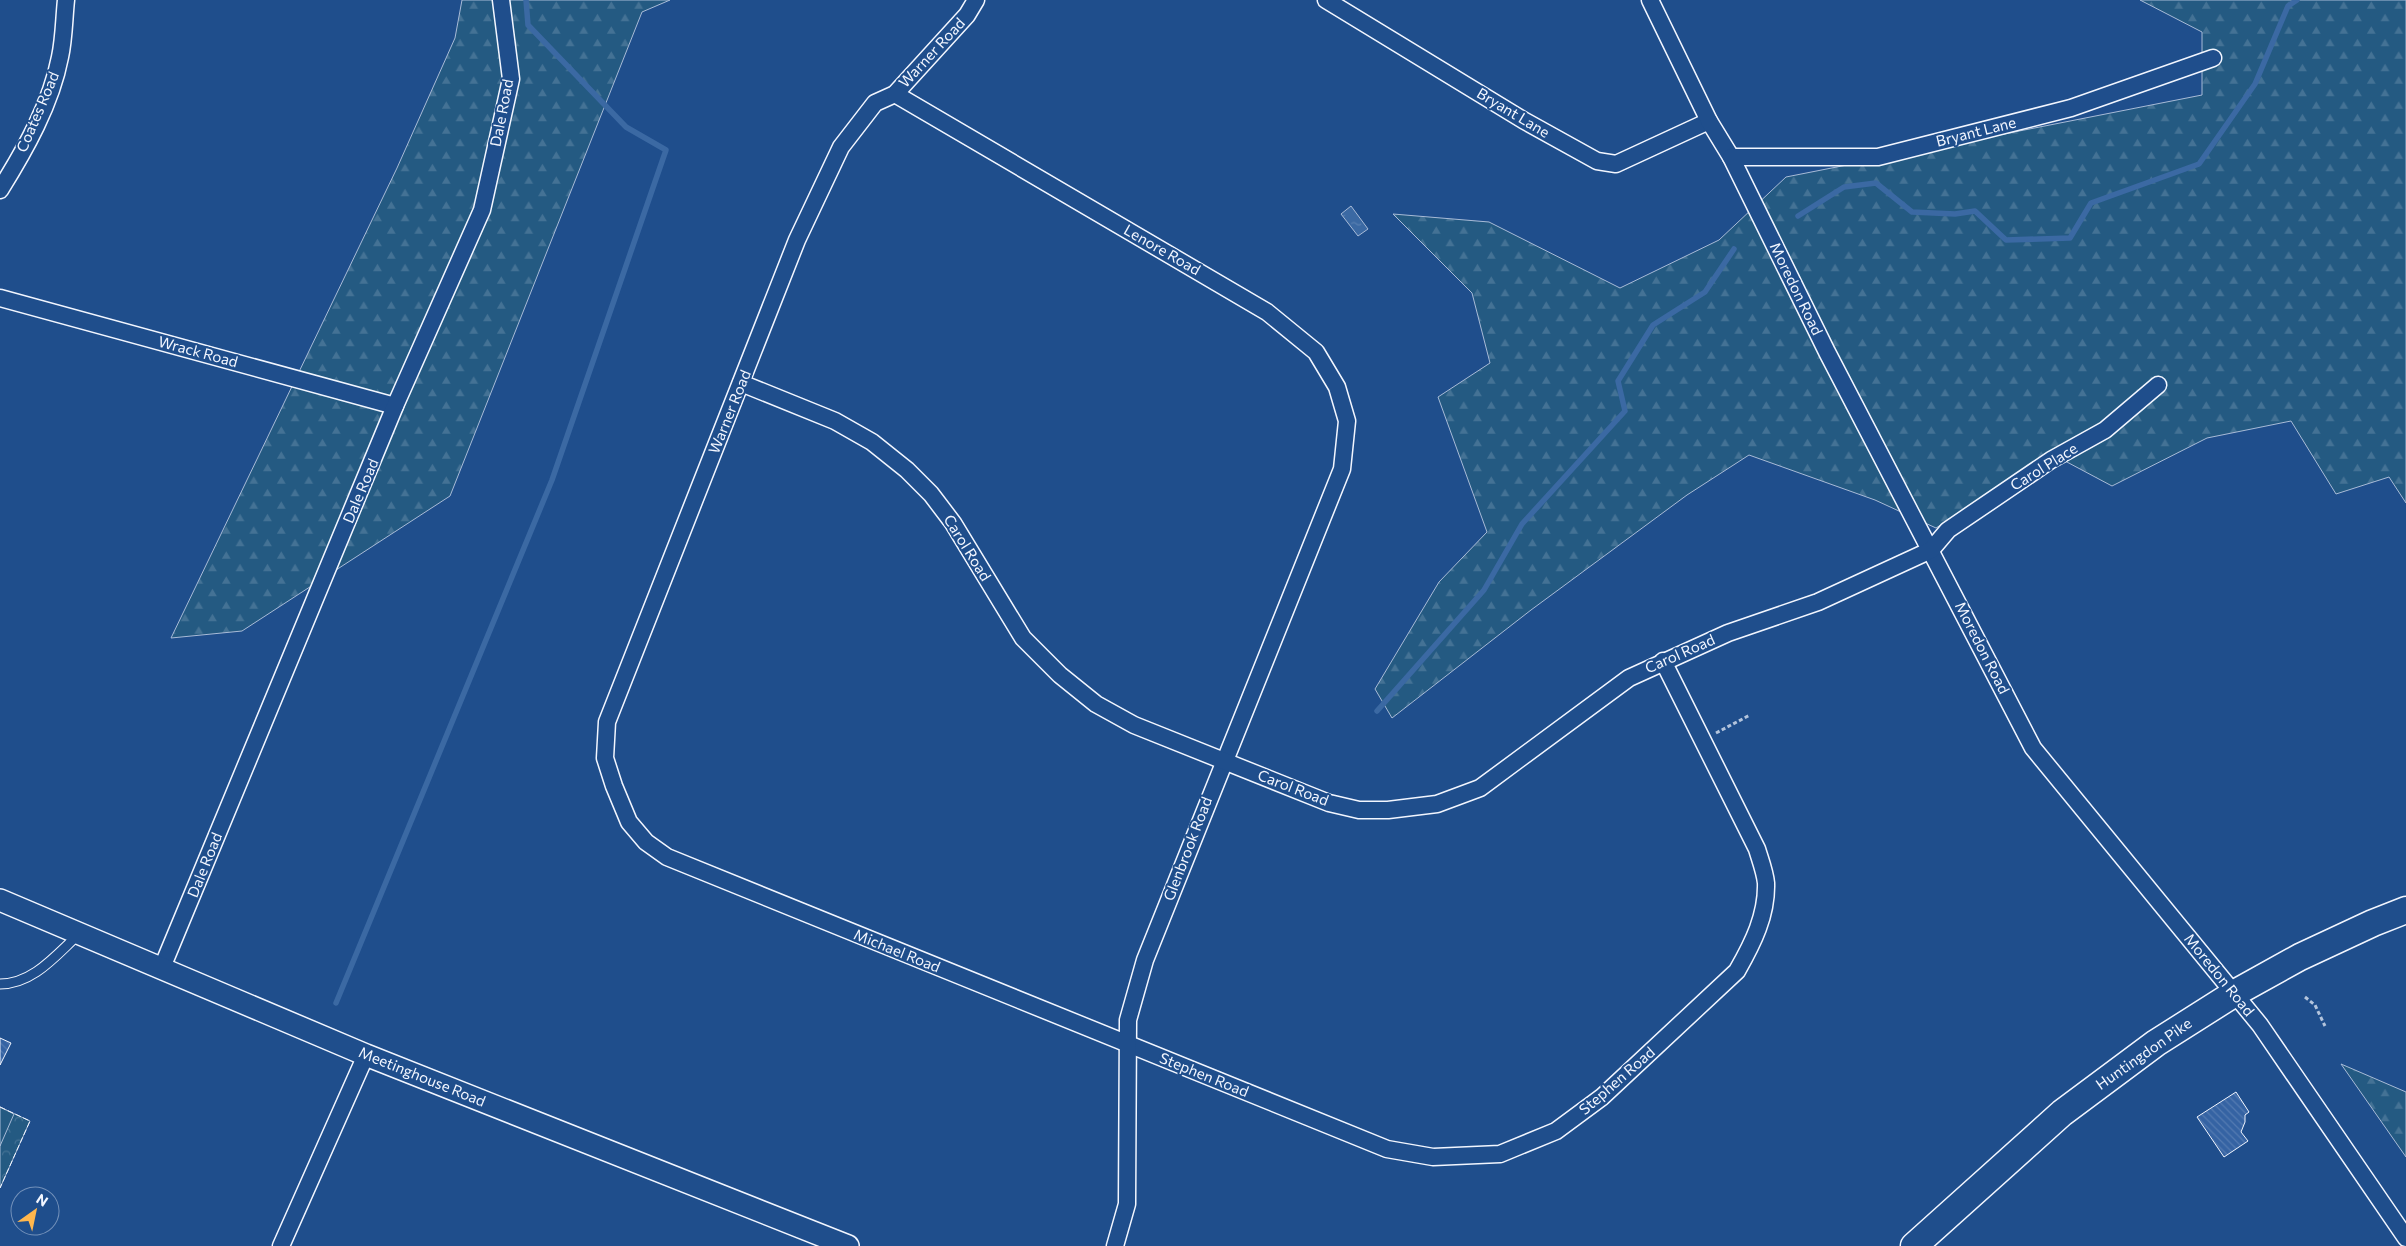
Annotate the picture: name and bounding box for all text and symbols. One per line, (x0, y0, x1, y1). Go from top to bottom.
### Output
street label: Warner Road (894, 14, 968, 91)
street label: Coates Road (12, 69, 62, 155)
street label: Dale Road (486, 77, 516, 148)
street label: Bryant Lane (1474, 83, 1553, 141)
street label: Bryant Lane (1934, 112, 2018, 150)
street label: Lenore Road (1121, 220, 1204, 278)
street label: Moredon Road (1767, 239, 1827, 338)
street label: Wrack Road (156, 332, 240, 370)
street label: Warner Road (704, 367, 754, 456)
street label: Carol Place (2007, 438, 2080, 494)
street label: Dale Road (338, 456, 382, 526)
street label: Carol Road (940, 511, 995, 584)
street label: Moredon Road (1952, 598, 2014, 697)
street label: Carol Road (1642, 630, 1717, 676)
street label: Carol Road (1255, 765, 1331, 809)
street label: Glenbrook Road (1159, 794, 1215, 903)
street label: Dale Road (183, 829, 225, 900)
street label: Michael Road (851, 925, 943, 976)
street label: Moredon Road (2181, 929, 2259, 1019)
street label: Huntingdon Pike (2092, 1013, 2195, 1093)
street label: Meetinghouse Road (356, 1042, 488, 1110)
street label: Stephen Road (1575, 1042, 1658, 1118)
street label: Stephen Road (1157, 1048, 1252, 1100)
north arrow (10, 1186, 60, 1236)
text: N (33, 1190, 51, 1210)

